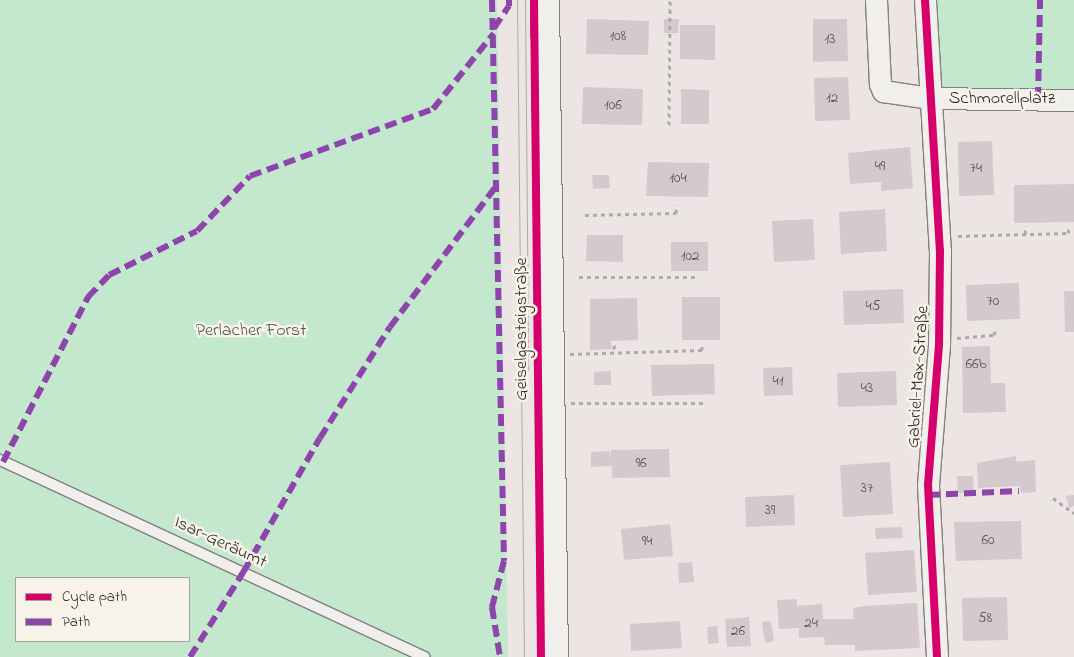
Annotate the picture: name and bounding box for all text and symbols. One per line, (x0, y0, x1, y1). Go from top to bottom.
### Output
house number: 108 (610, 28, 626, 46)
house number: 13 (825, 31, 835, 49)
street label: Schmorellplatz (949, 88, 1055, 110)
house number: 12 (826, 90, 838, 108)
house number: 106 (604, 97, 622, 115)
house number: 49 (875, 158, 885, 176)
house number: 74 (970, 160, 982, 178)
house number: 104 (669, 170, 687, 188)
house number: 102 (681, 248, 699, 266)
street label: Geiselgasteigstraße (511, 257, 533, 401)
house number: 70 (987, 293, 999, 311)
house number: 45 (866, 298, 880, 316)
street label: Gabriel-Max-Straße (903, 305, 935, 449)
park label: Perlacher Forst (196, 320, 306, 342)
house number: 66b (965, 356, 987, 374)
house number: 41 (773, 373, 783, 391)
house number: 43 (861, 380, 873, 398)
house number: 96 (635, 455, 647, 473)
house number: 37 (861, 480, 873, 498)
house number: 39 (765, 502, 775, 520)
street label: Isar-Geräumt (170, 512, 270, 574)
house number: 60 (981, 532, 995, 550)
house number: 94 (642, 533, 652, 551)
legend (15, 577, 190, 642)
text: Cycle path (62, 586, 127, 608)
house number: 58 (978, 610, 992, 628)
text: Path (62, 611, 90, 633)
house number: 24 (804, 615, 818, 633)
house number: 26 (731, 623, 745, 641)

